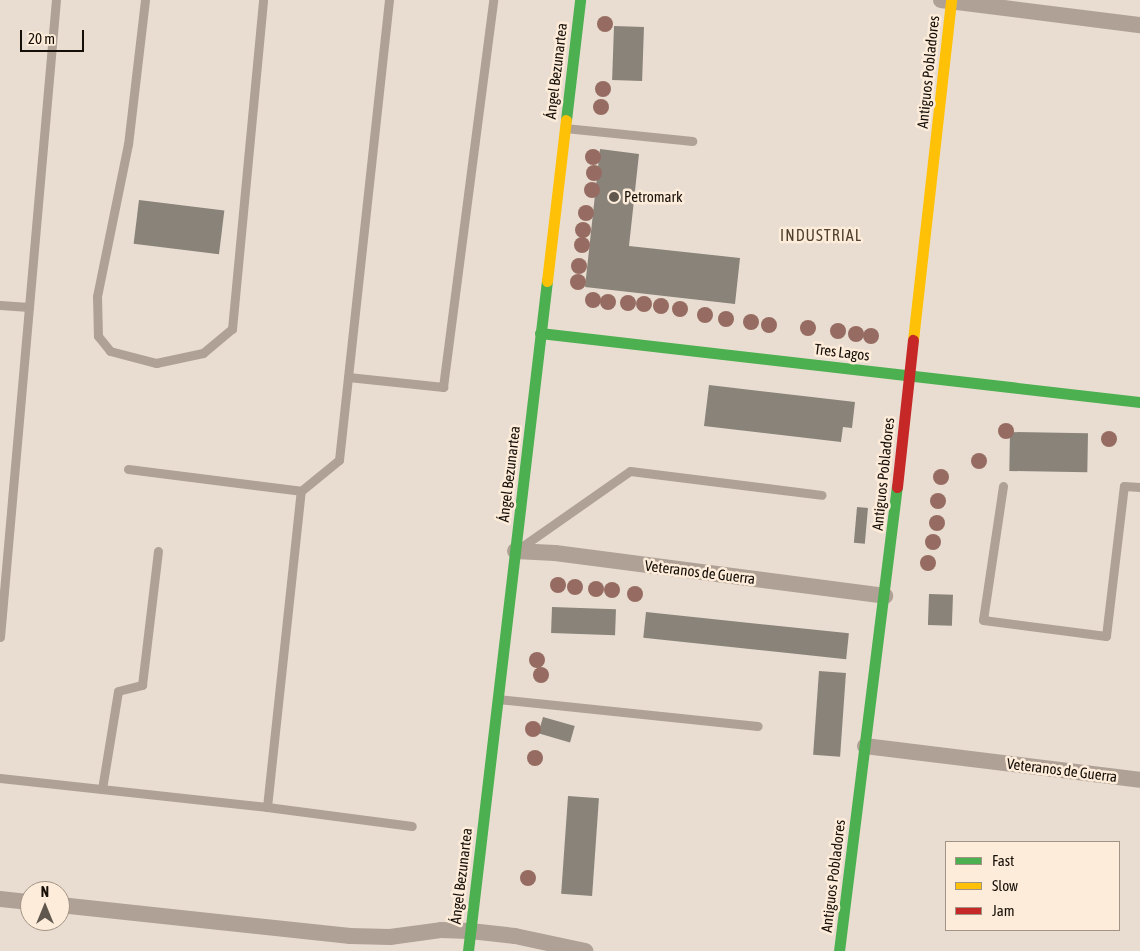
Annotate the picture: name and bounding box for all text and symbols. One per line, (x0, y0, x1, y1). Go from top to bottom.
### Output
street label: Antiguos Pobladores (913, 15, 943, 129)
scale bar (22, 20, 86, 52)
street label: Ángel Bezunartea (541, 22, 571, 120)
text: 20 m (28, 30, 55, 47)
place label: Petromark (624, 188, 683, 206)
marker: Petromark (608, 191, 620, 203)
district label: INDUSTRIAL (779, 225, 863, 245)
street label: Tres Lagos (813, 340, 871, 364)
street label: Antiguos Pobladores (868, 417, 898, 531)
street label: Ángel Bezunartea (494, 425, 524, 523)
street label: Veteranos de Guerra (644, 556, 756, 588)
street label: Veteranos de Guerra (1006, 754, 1118, 786)
street label: Antiguos Pobladores (817, 819, 849, 933)
street label: Ángel Bezunartea (446, 827, 476, 925)
legend (945, 841, 1120, 931)
text: Fast (992, 852, 1014, 869)
text: Slow (992, 877, 1018, 894)
north arrow (20, 881, 70, 931)
text: N (41, 884, 49, 900)
text: Jam (992, 902, 1015, 919)

